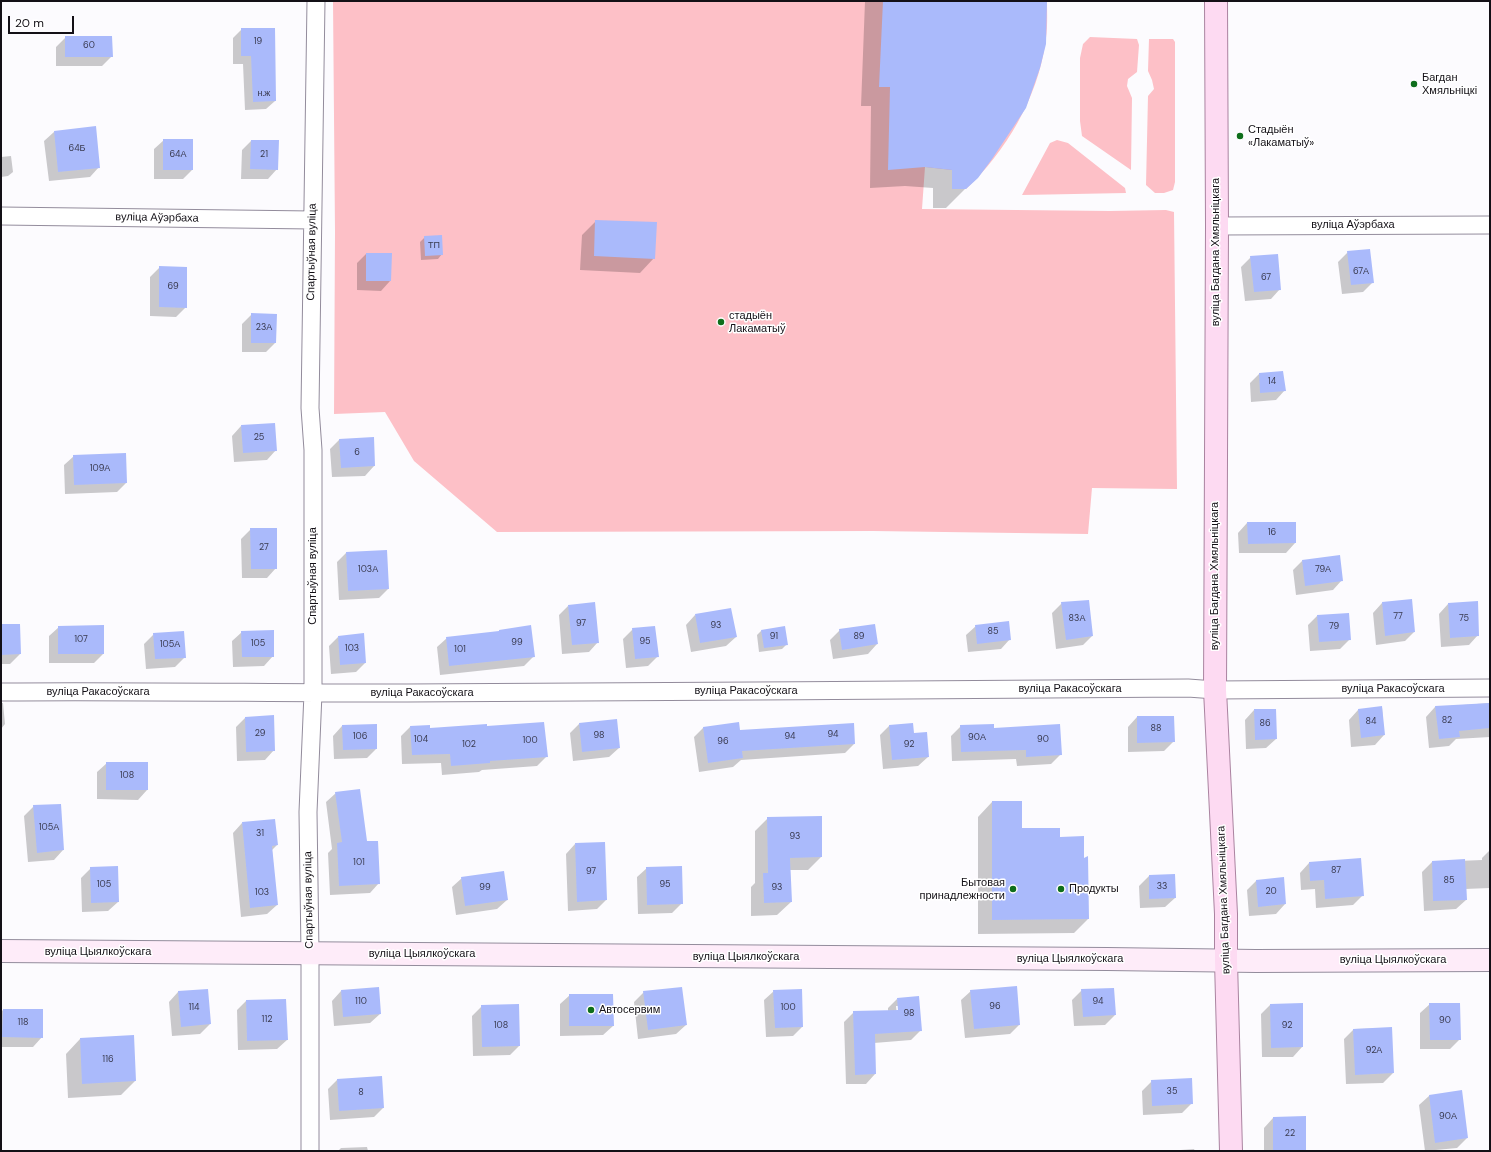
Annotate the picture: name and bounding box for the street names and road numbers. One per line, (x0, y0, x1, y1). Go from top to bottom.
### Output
street label: вуліца Багдана Хмяльніцкага (1209, 178, 1223, 326)
street label: Спартыўная вуліца (305, 203, 319, 301)
street label: вуліца Аўэрбаха (115, 211, 199, 225)
street label: вуліца Аўэрбаха (1311, 218, 1395, 232)
street label: вуліца Багдана Хмяльніцкага (1208, 502, 1222, 650)
street label: Спартыўная вуліца (306, 527, 320, 625)
street label: вуліца Ракасоўскага (1018, 682, 1122, 696)
street label: вуліца Ракасоўскага (1341, 682, 1445, 696)
street label: вуліца Ракасоўскага (694, 684, 798, 698)
street label: вуліца Ракасоўскага (46, 685, 150, 699)
street label: вуліца Ракасоўскага (370, 686, 474, 700)
street label: вуліца Багдана Хмяльніцкага (1215, 826, 1233, 974)
street label: Спартыўная вуліца (302, 851, 316, 949)
street label: вуліца Цыялкоўскага (45, 945, 151, 959)
street label: вуліца Цыялкоўскага (369, 947, 475, 961)
street label: вуліца Цыялкоўскага (693, 950, 799, 964)
street label: вуліца Цыялкоўскага (1017, 952, 1123, 966)
street label: вуліца Цыялкоўскага (1340, 953, 1446, 967)

